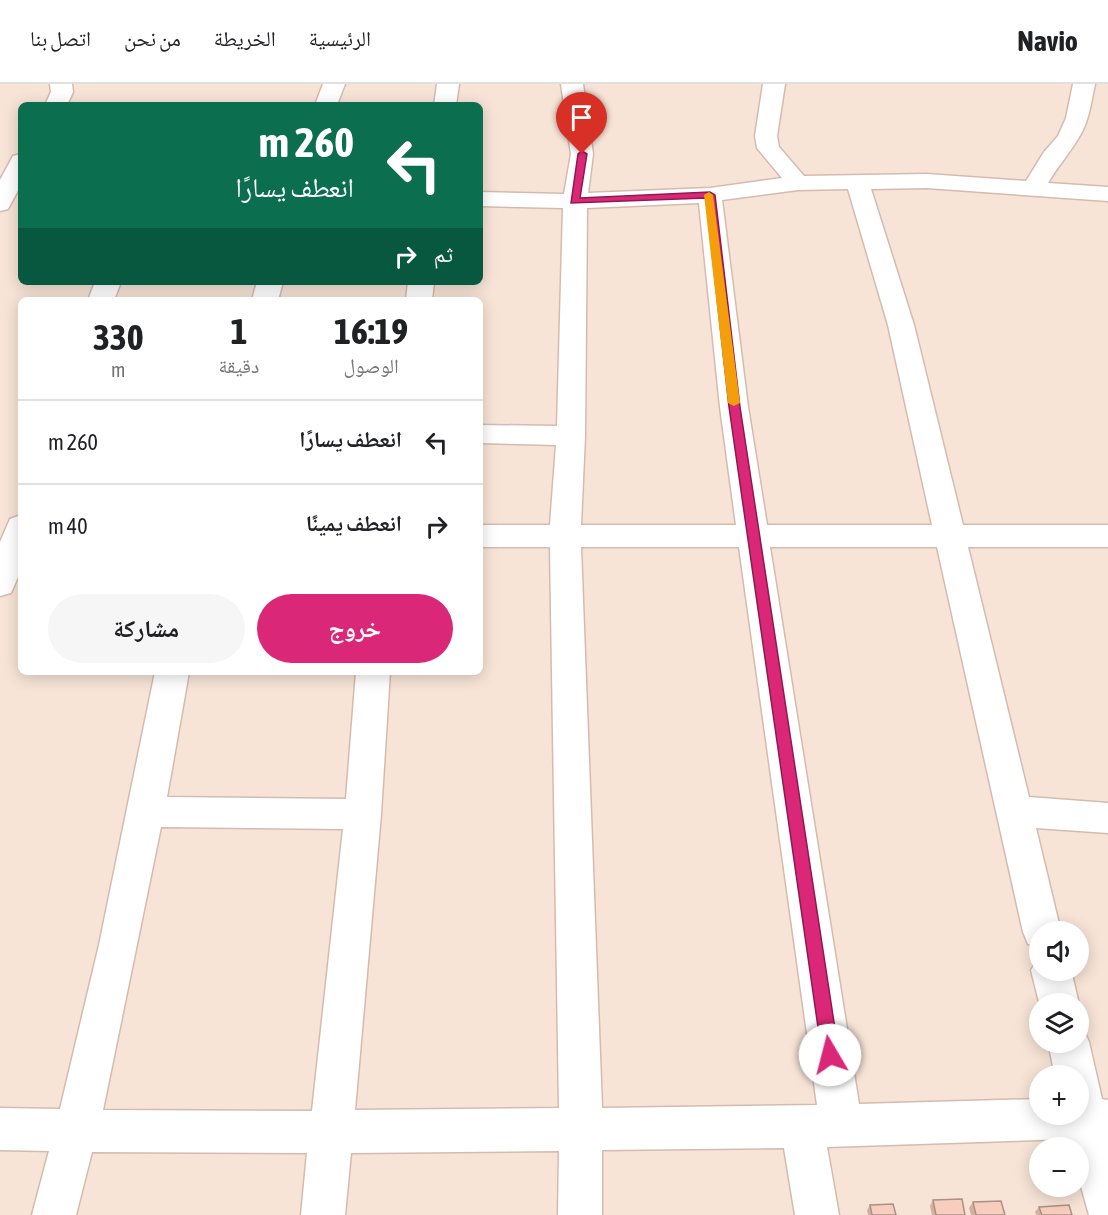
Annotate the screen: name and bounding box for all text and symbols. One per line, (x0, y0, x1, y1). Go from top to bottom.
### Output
text: Navio (1017, 25, 1078, 57)
text: اتصل بنا (30, 26, 91, 50)
text: من نحن (124, 26, 181, 50)
text: الخريطة (214, 26, 276, 50)
text: الرئيسية (309, 26, 371, 50)
pin (556, 92, 607, 154)
icon: arrive (565, 101, 598, 134)
text: 260 m (259, 118, 354, 166)
icon: left (375, 126, 453, 204)
text: انعطف يسارًا (235, 172, 354, 203)
icon: right (389, 240, 422, 273)
text: ثم (434, 241, 453, 267)
text: 1 (230, 310, 247, 352)
text: 16:19 (334, 310, 408, 352)
text: 330 (93, 316, 144, 358)
text: دقيقة (219, 354, 259, 377)
text: الوصول (343, 354, 399, 377)
text: m (111, 358, 125, 381)
text: انعطف يسارًا (299, 426, 402, 452)
icon: left (420, 426, 453, 459)
text: 260 m (48, 429, 98, 455)
text: انعطف يمينًا (306, 510, 402, 536)
icon: right (420, 510, 453, 543)
text: 40 m (48, 513, 88, 539)
button: مشاركة (48, 594, 245, 663)
button: خروج (257, 594, 453, 663)
map controls (1029, 921, 1089, 1197)
button: sound (1029, 921, 1089, 981)
button: layers (1029, 993, 1089, 1053)
position arrow (798, 1023, 862, 1087)
button: + (1029, 1065, 1089, 1125)
button: − (1029, 1137, 1089, 1197)

